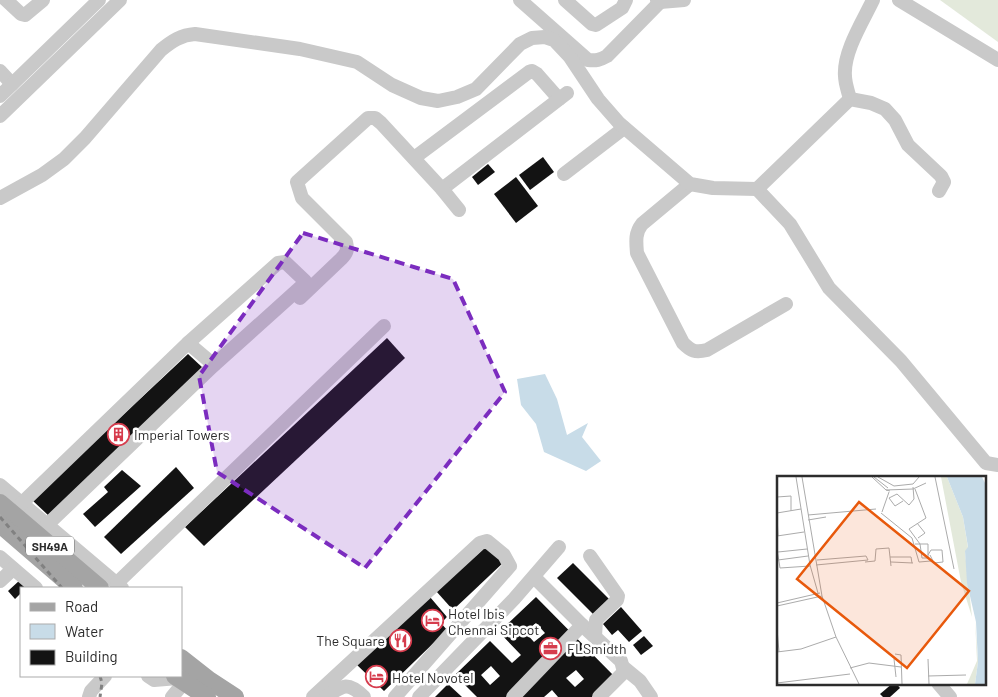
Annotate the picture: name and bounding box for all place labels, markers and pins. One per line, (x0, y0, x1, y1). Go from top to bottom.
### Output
building icon: Imperial Towers (106, 422, 130, 446)
place label: Imperial Towers (134, 426, 230, 443)
place label: Hotel Ibis Chennai Sipcot (448, 605, 539, 638)
hotel icon: Hotel Ibis Chennai Sipcot (420, 609, 444, 633)
restaurant icon: The Square (389, 628, 413, 652)
place label: The Square (316, 632, 385, 649)
office icon: FLSmidth (539, 636, 563, 660)
place label: FLSmidth (567, 640, 627, 657)
hotel icon: Hotel Novotel (364, 665, 388, 689)
place label: Hotel Novotel (392, 669, 473, 686)

